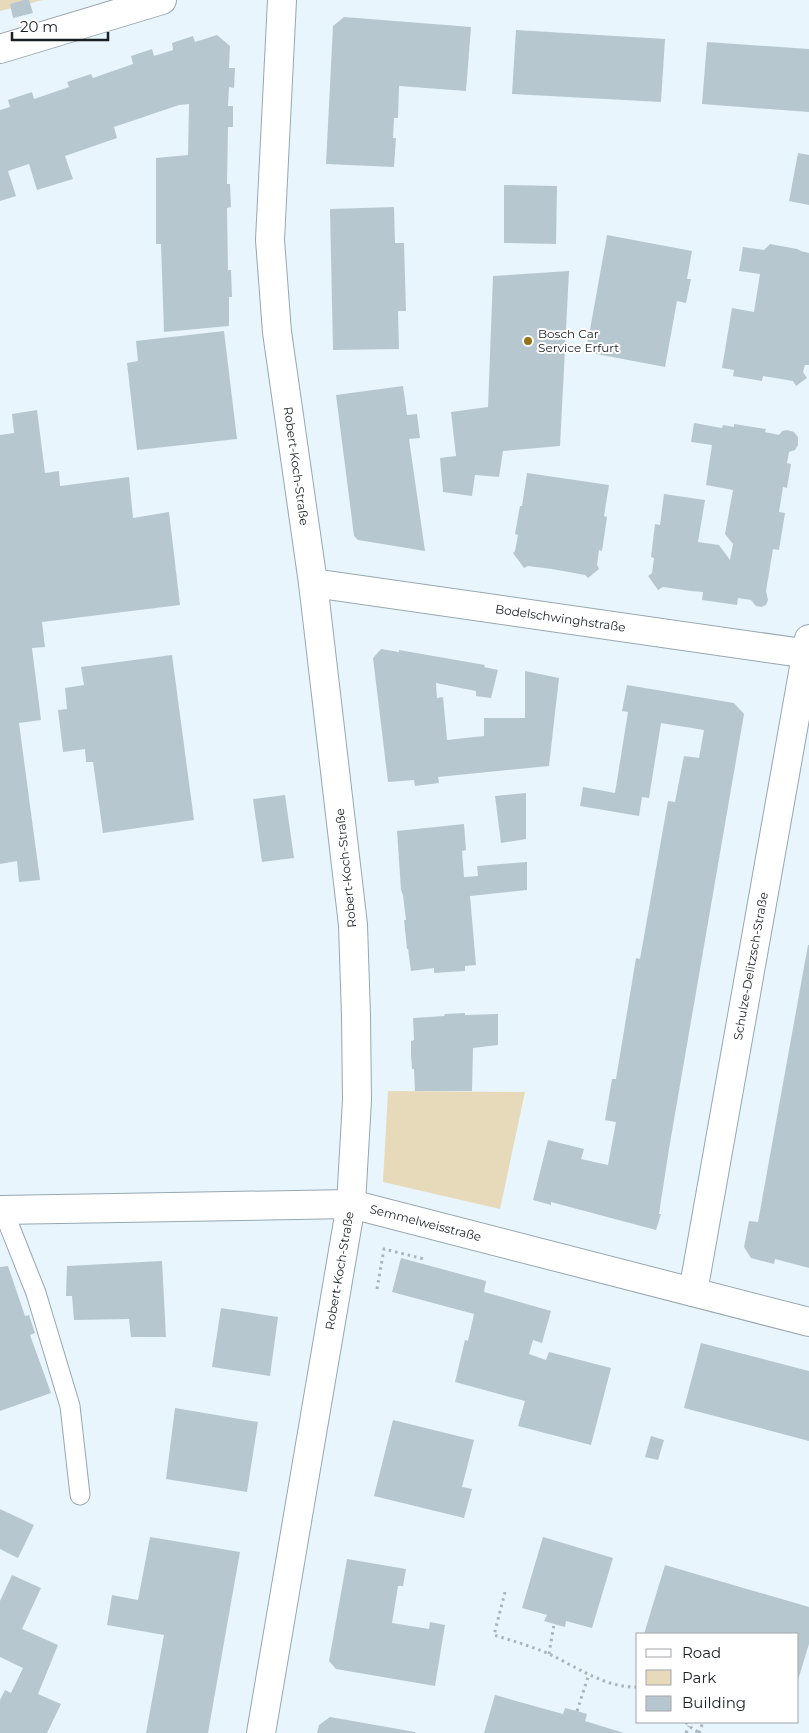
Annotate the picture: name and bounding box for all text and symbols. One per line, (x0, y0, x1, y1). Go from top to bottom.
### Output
scale bar (12, 10, 109, 42)
text: 20 m (20, 17, 58, 36)
place label: Bosch Car Service Erfurt (538, 326, 619, 355)
marker: Bosch Car Service Erfurt (522, 335, 534, 347)
street label: Robert-Koch-Straße (281, 406, 312, 526)
street label: Bodelschwinghstraße (494, 601, 627, 635)
street label: Robert-Koch-Straße (332, 808, 359, 928)
street label: Schulze-Delitzsch-Straße (730, 891, 771, 1041)
street label: Semmelweisstraße (368, 1201, 483, 1244)
street label: Robert-Koch-Straße (322, 1210, 357, 1331)
legend (636, 1633, 799, 1723)
text: Road (682, 1643, 721, 1662)
text: Park (682, 1668, 716, 1687)
text: Building (682, 1693, 746, 1712)

